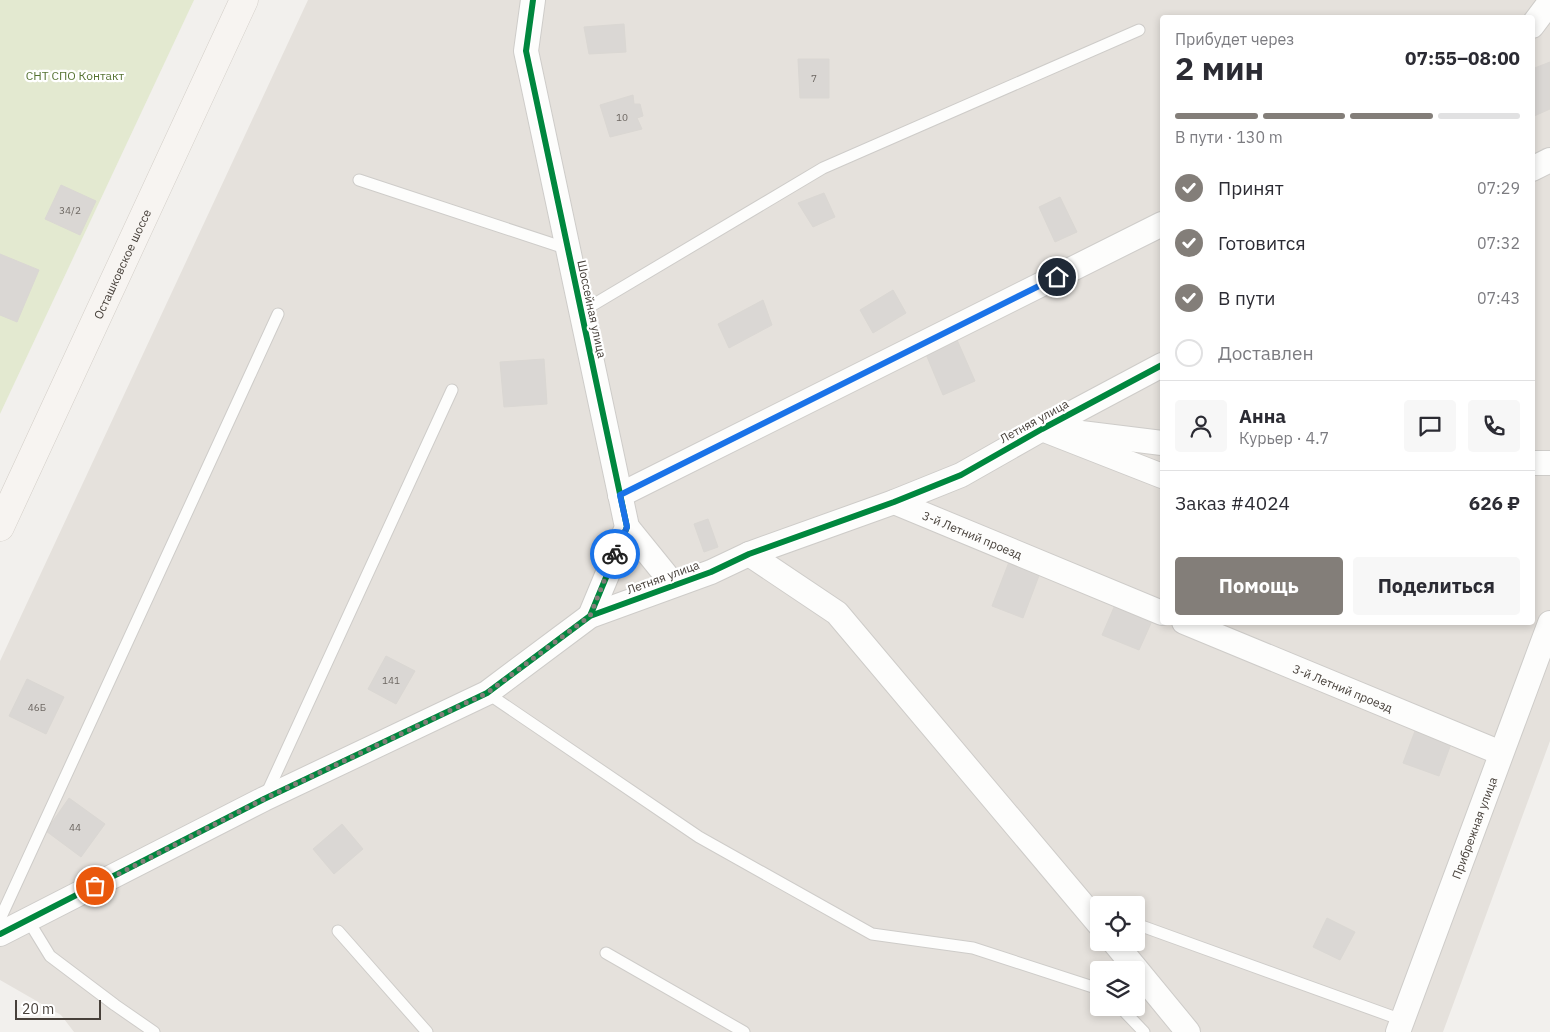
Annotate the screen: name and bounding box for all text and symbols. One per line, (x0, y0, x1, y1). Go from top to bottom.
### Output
text: Прибудет через (1175, 29, 1294, 49)
text: 07:55–08:00 (1405, 46, 1520, 70)
text: 2 мин (1175, 47, 1264, 89)
park label: СНТ СПО Контакт (26, 68, 124, 83)
house number: 7 (811, 72, 817, 85)
house number: 10 (616, 111, 628, 124)
text: В пути · 130 m (1175, 127, 1283, 147)
icon: check (1175, 174, 1203, 202)
text: Принят (1218, 176, 1284, 200)
text: 07:29 (1477, 178, 1520, 198)
house number: 34/2 (59, 204, 81, 217)
street label: Осташковское шоссе (90, 206, 154, 321)
icon: check (1175, 229, 1203, 257)
text: Готовится (1218, 231, 1306, 255)
text: 07:32 (1477, 233, 1520, 253)
pin (1036, 256, 1078, 298)
street label: Шоссейная улица (574, 259, 610, 360)
icon: home (1043, 263, 1071, 291)
icon: check (1175, 284, 1203, 312)
text: В пути (1218, 286, 1276, 310)
text: 07:43 (1477, 288, 1520, 308)
text: Доставлен (1218, 341, 1314, 365)
street label: Летняя улица (997, 396, 1072, 446)
button: person (1175, 400, 1227, 452)
button: chat (1404, 400, 1456, 452)
button: phone (1468, 400, 1520, 452)
text: Анна (1239, 404, 1286, 428)
text: Курьер · 4.7 (1239, 428, 1329, 448)
text: Заказ #4024 (1175, 491, 1290, 515)
text: 626 ₽ (1469, 491, 1520, 515)
street label: 3-й Летний проезд (920, 507, 1025, 562)
courier (590, 529, 640, 579)
icon: bike (601, 540, 629, 568)
street label: Летняя улица (625, 557, 702, 597)
button: Помощь (1175, 557, 1343, 615)
button: Поделиться (1353, 557, 1520, 615)
street label: 3-й Летний проезд (1291, 660, 1395, 715)
house number: 141 (382, 674, 400, 687)
house number: 46Б (28, 701, 46, 714)
street label: Прибрежная улица (1448, 774, 1500, 881)
house number: 44 (69, 821, 81, 834)
pin (74, 865, 116, 907)
icon: bag (81, 872, 109, 900)
map controls (1090, 896, 1145, 1016)
button: locate (1090, 896, 1145, 951)
button: layers (1090, 961, 1145, 1016)
scale bar (15, 997, 101, 1020)
text: 20 m (22, 1000, 54, 1018)

